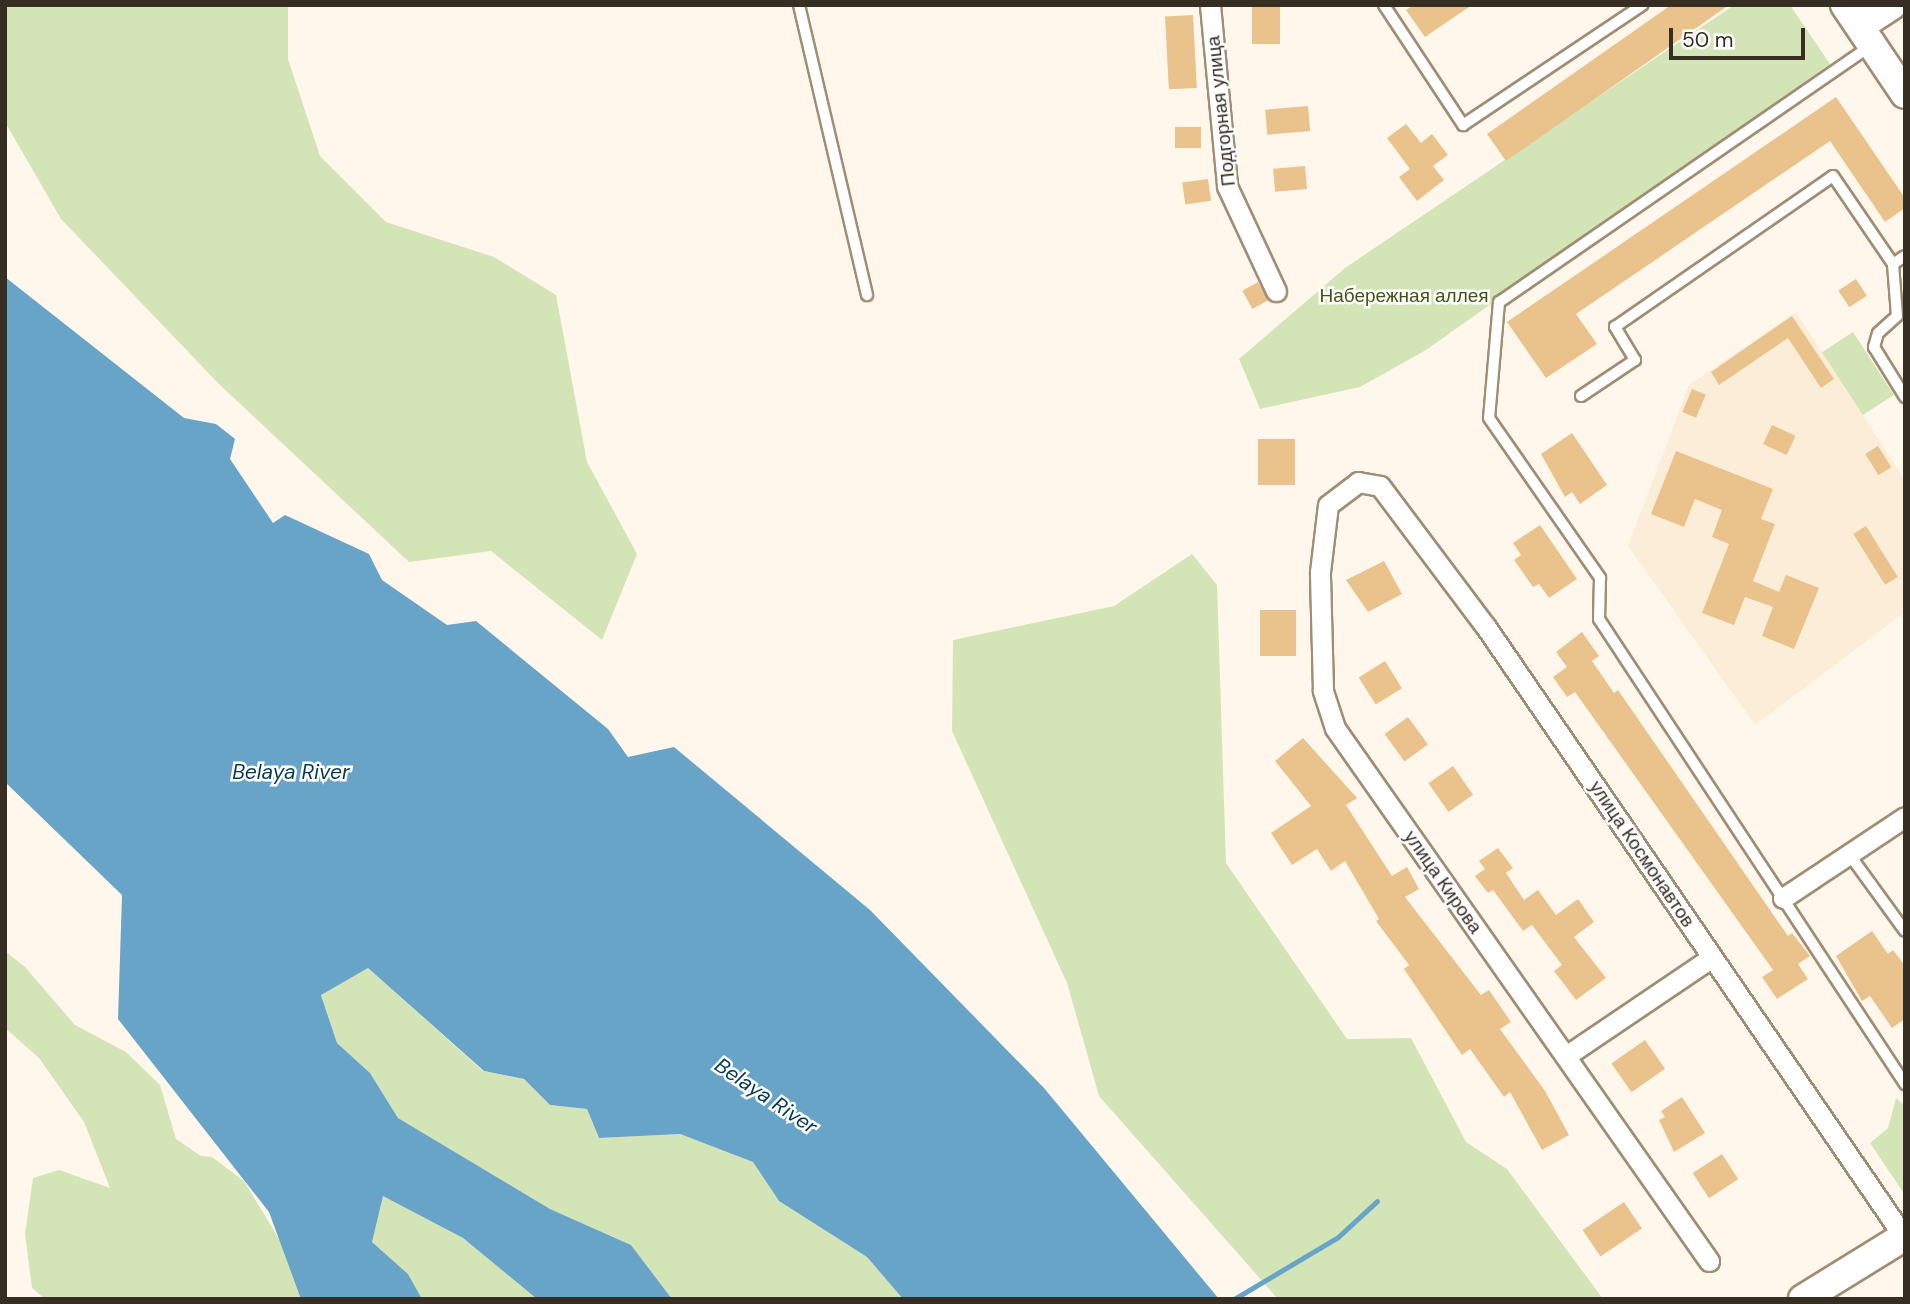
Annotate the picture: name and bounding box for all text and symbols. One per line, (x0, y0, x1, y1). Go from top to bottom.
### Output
scale bar (1672, 14, 1808, 58)
text: 50 m (1682, 26, 1733, 54)
street label: Подгорная улица (1202, 35, 1240, 187)
park label: Набережная аллея (1319, 285, 1489, 307)
water label: Belaya River (232, 759, 350, 785)
street label: улица Космонавтов (1584, 776, 1700, 932)
street label: улица Кирова (1399, 826, 1487, 938)
water label: Belaya River (710, 1053, 822, 1139)

